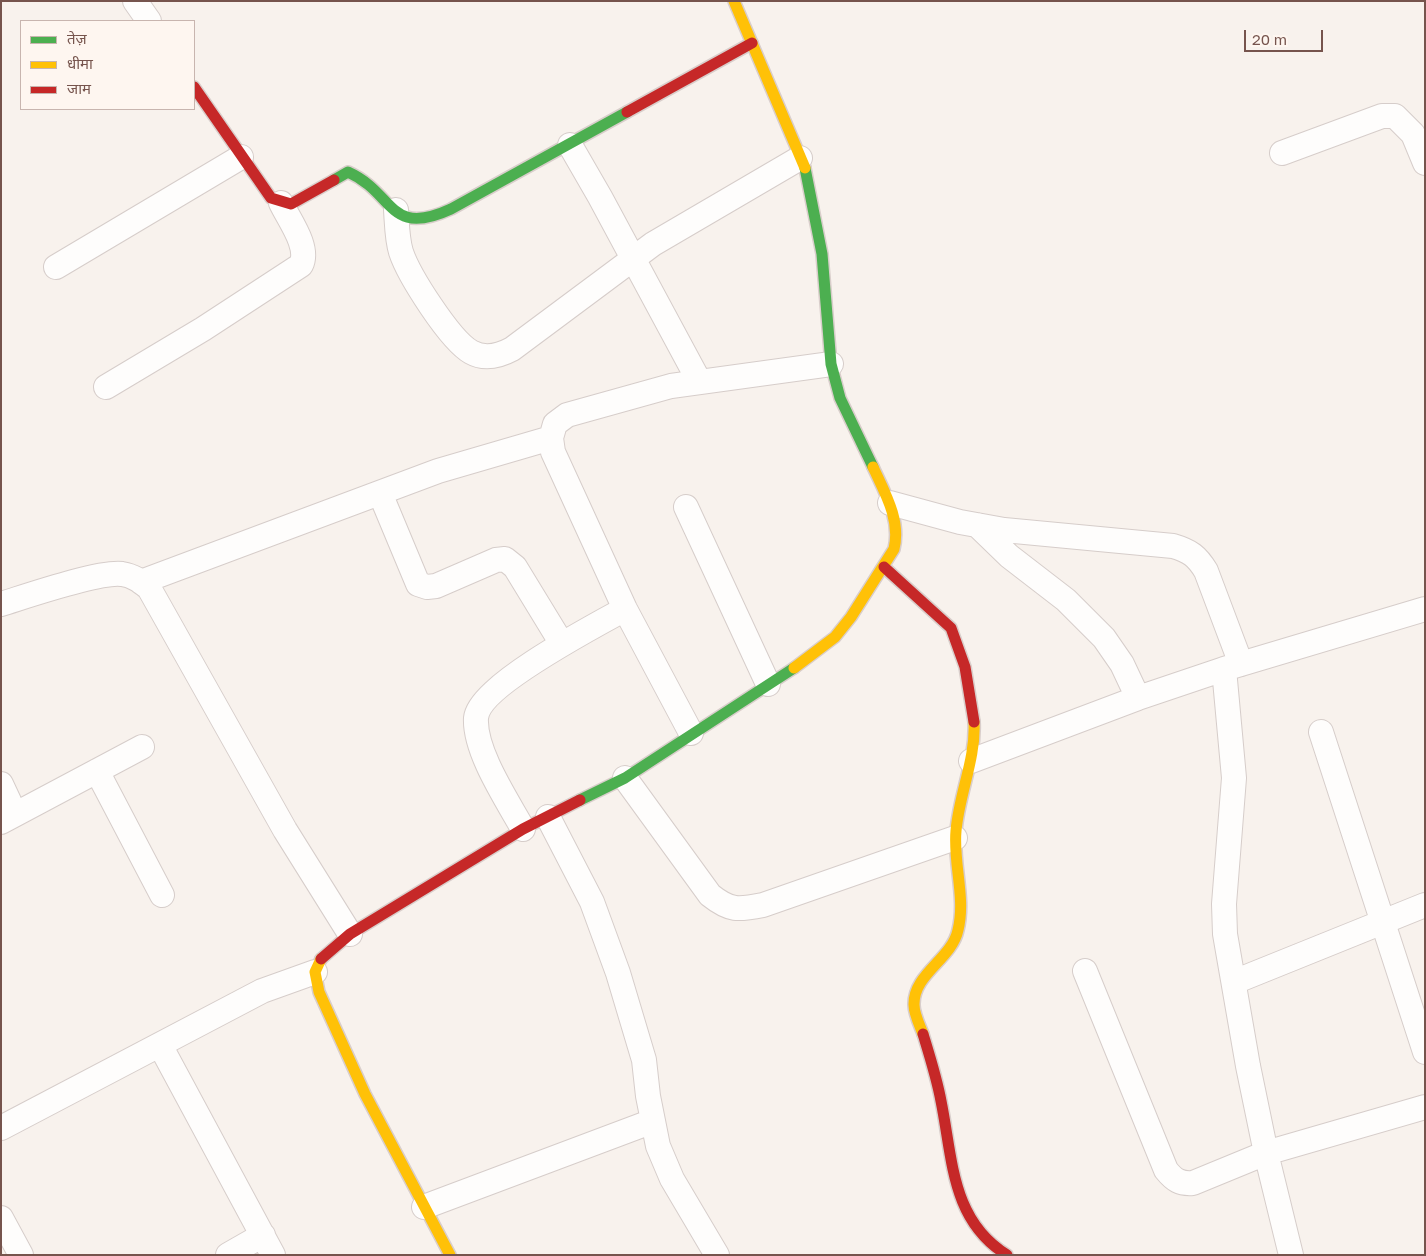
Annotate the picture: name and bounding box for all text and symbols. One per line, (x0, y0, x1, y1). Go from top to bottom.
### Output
legend (20, 20, 195, 110)
scale bar (1246, 20, 1325, 52)
text: तेज़ (67, 29, 87, 47)
text: 20 m (1252, 30, 1287, 48)
text: धीमा (67, 54, 93, 72)
text: जाम (67, 79, 91, 97)

